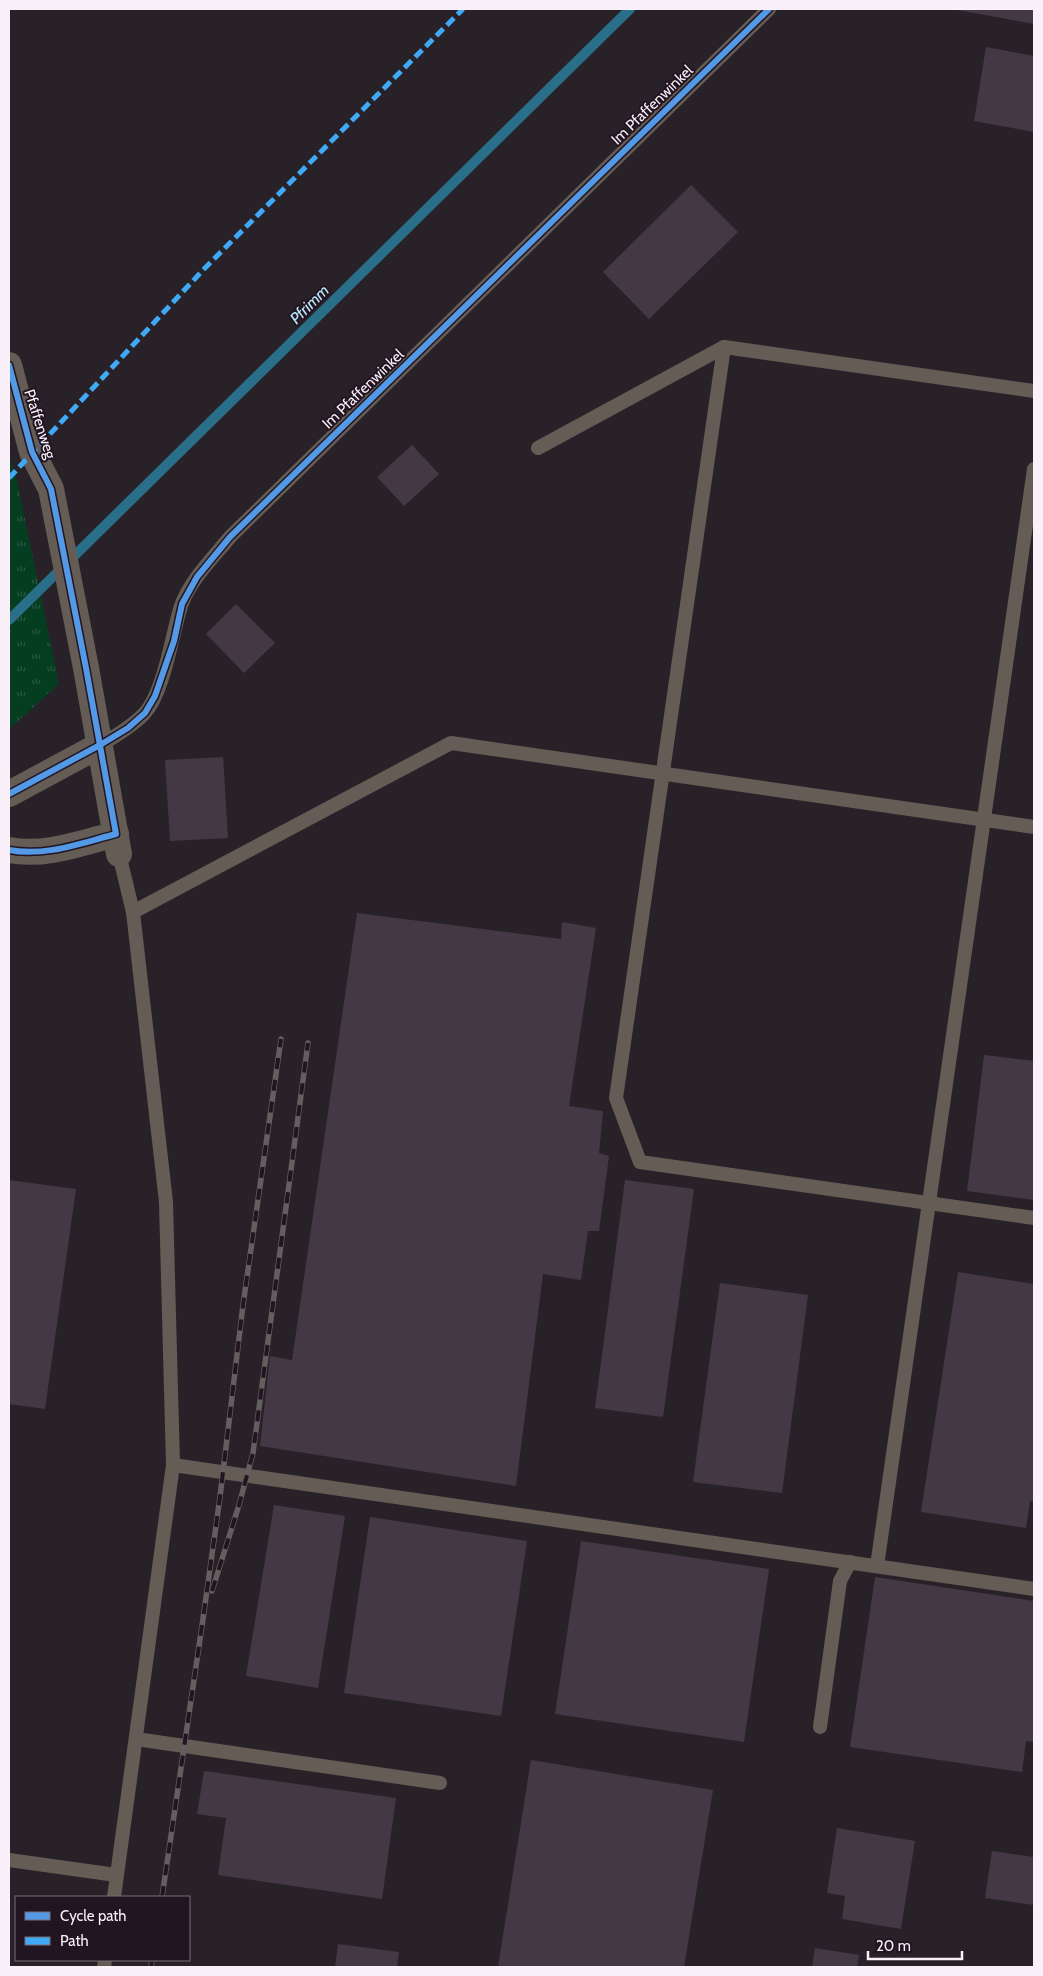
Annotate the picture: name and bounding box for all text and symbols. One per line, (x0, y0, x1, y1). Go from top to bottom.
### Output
street label: Im Pfaffenwinkel (607, 61, 697, 148)
water label: Pfrimm (286, 281, 333, 328)
street label: Im Pfaffenwinkel (318, 345, 408, 432)
street label: Pfaffenweg (20, 387, 60, 462)
legend (15, 1896, 190, 1961)
text: Cycle path (60, 1907, 126, 1925)
scale bar (868, 1928, 962, 1960)
text: Path (60, 1932, 89, 1950)
text: 20 m (876, 1937, 911, 1955)

